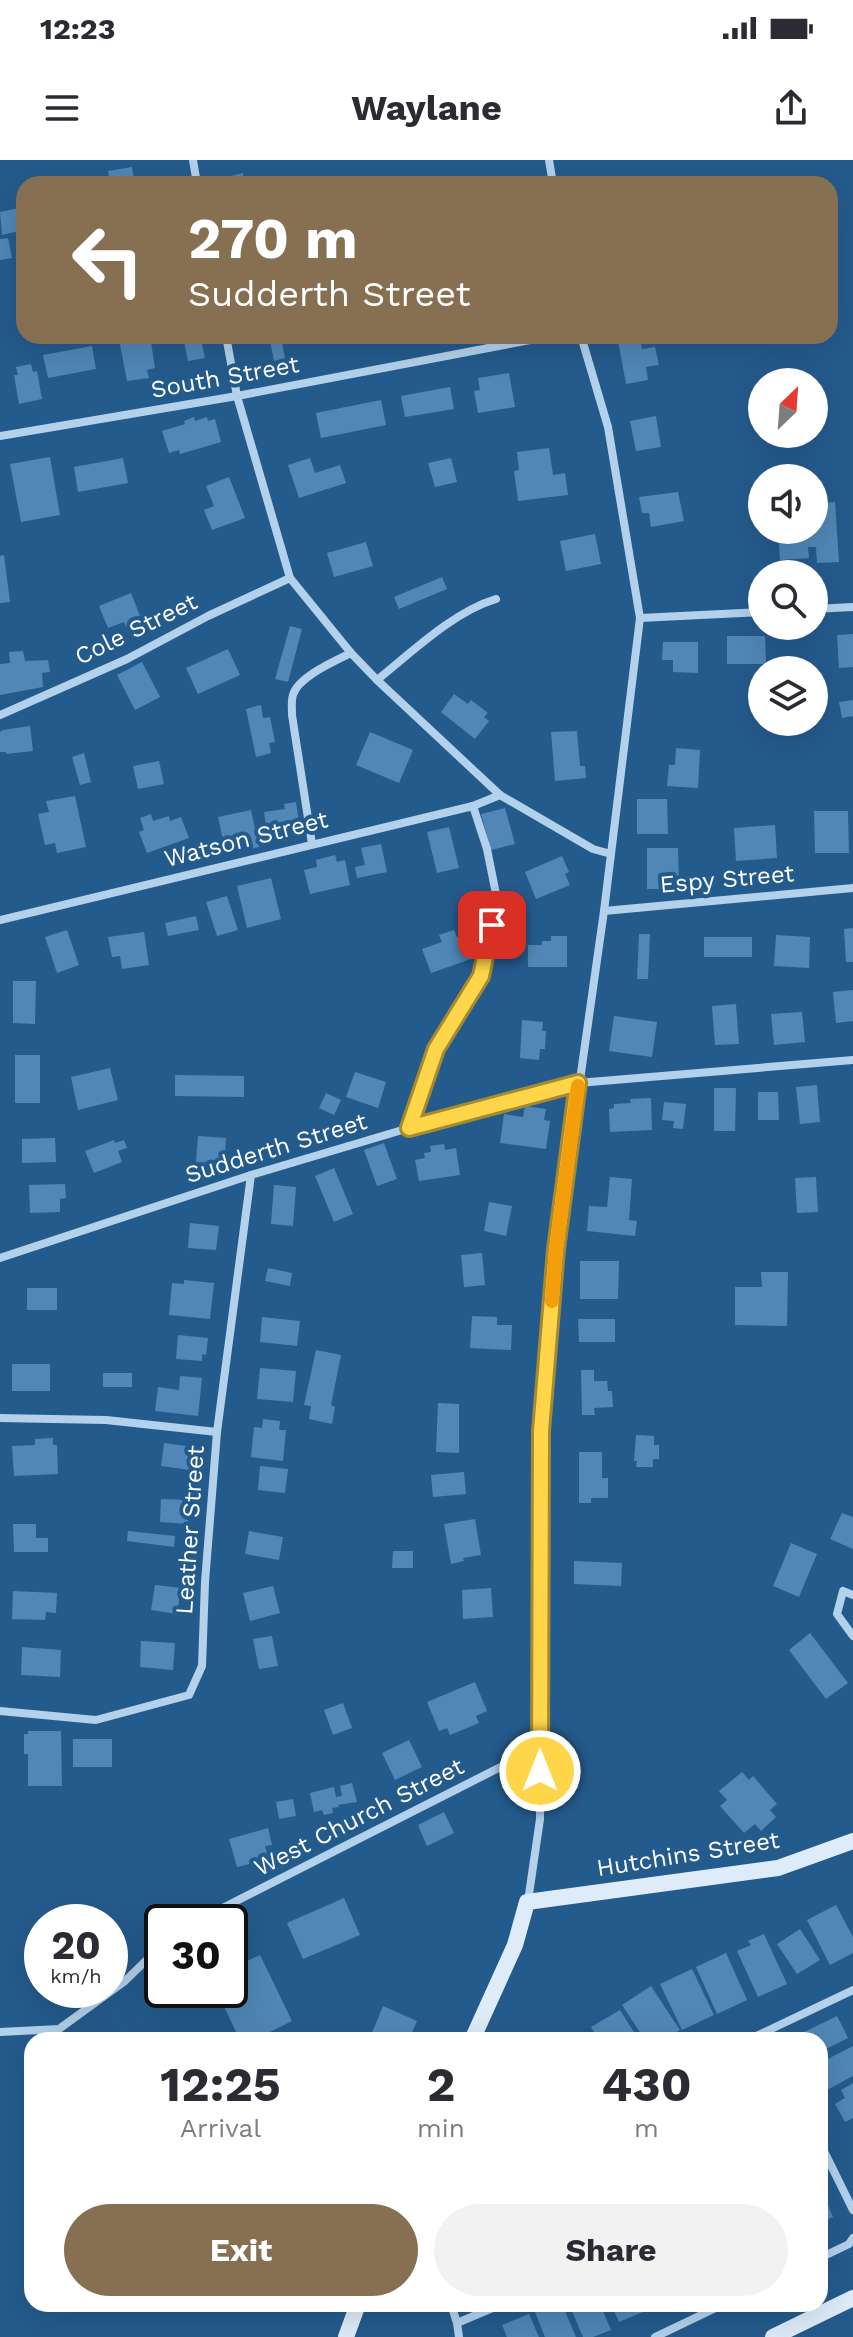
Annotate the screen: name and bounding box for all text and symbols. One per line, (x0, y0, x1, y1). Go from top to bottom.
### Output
text: 12:23 (40, 11, 116, 46)
icon: menu (40, 86, 84, 130)
icon: share (769, 86, 813, 130)
text: Waylane (351, 87, 502, 129)
text: 270 m (188, 206, 358, 272)
icon: left (56, 208, 160, 312)
text: Sudderth Street (188, 273, 471, 315)
street label: South Street (149, 350, 301, 404)
north arrow (748, 368, 828, 448)
map controls (748, 368, 828, 736)
button: sound (748, 464, 828, 544)
button: search (748, 560, 828, 640)
street label: Cole Street (70, 587, 202, 671)
button: layers (748, 656, 828, 736)
street label: Watson Street (161, 805, 331, 873)
street label: Espy Street (659, 859, 795, 899)
pin (458, 891, 526, 959)
icon: arrive (470, 903, 514, 947)
street label: Sudderth Street (182, 1107, 370, 1189)
street label: Leather Street (170, 1445, 210, 1615)
position arrow (498, 1729, 582, 1813)
street label: West Church Street (250, 1752, 468, 1882)
street label: Hutchins Street (594, 1826, 782, 1882)
speed limit sign: 30 (144, 1904, 248, 2008)
text: 20 (51, 1922, 101, 1969)
text: km/h (50, 1964, 102, 1988)
text: 12:25 (160, 2056, 281, 2113)
text: 2 (427, 2056, 455, 2113)
text: 430 (601, 2056, 692, 2113)
text: Arrival (180, 2113, 261, 2143)
text: min (417, 2113, 465, 2143)
text: m (634, 2113, 659, 2143)
button: Exit (64, 2204, 418, 2296)
button: Share (434, 2204, 788, 2296)

